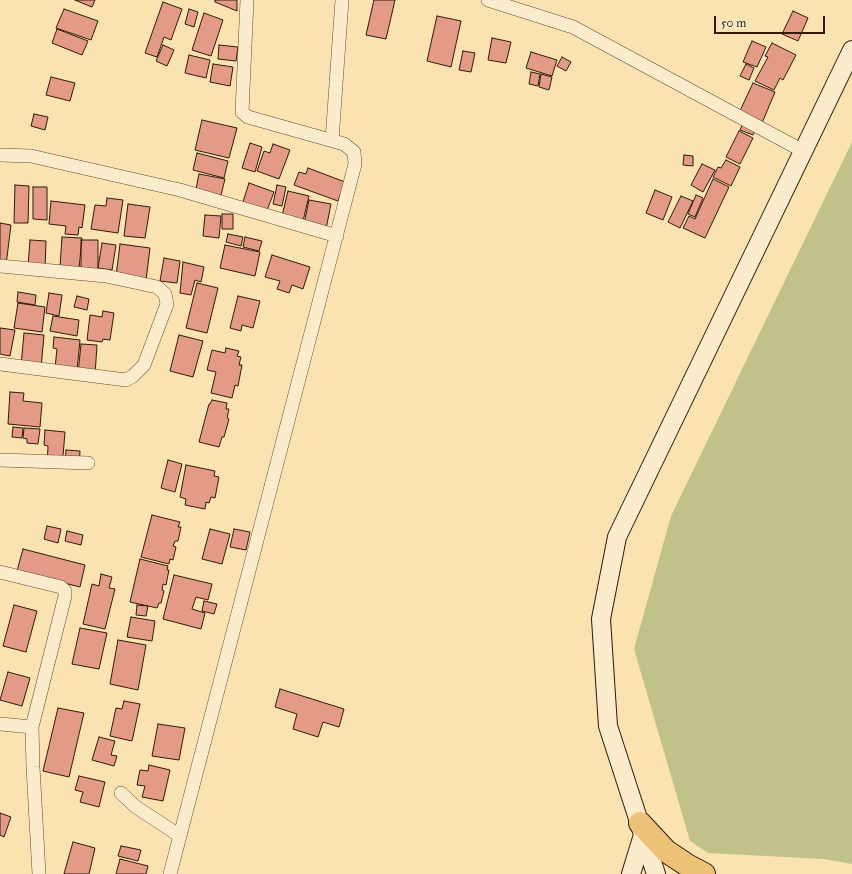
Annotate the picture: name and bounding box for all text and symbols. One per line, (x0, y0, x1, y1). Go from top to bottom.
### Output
scale bar (716, 8, 827, 34)
text: 50 m (721, 16, 746, 30)

